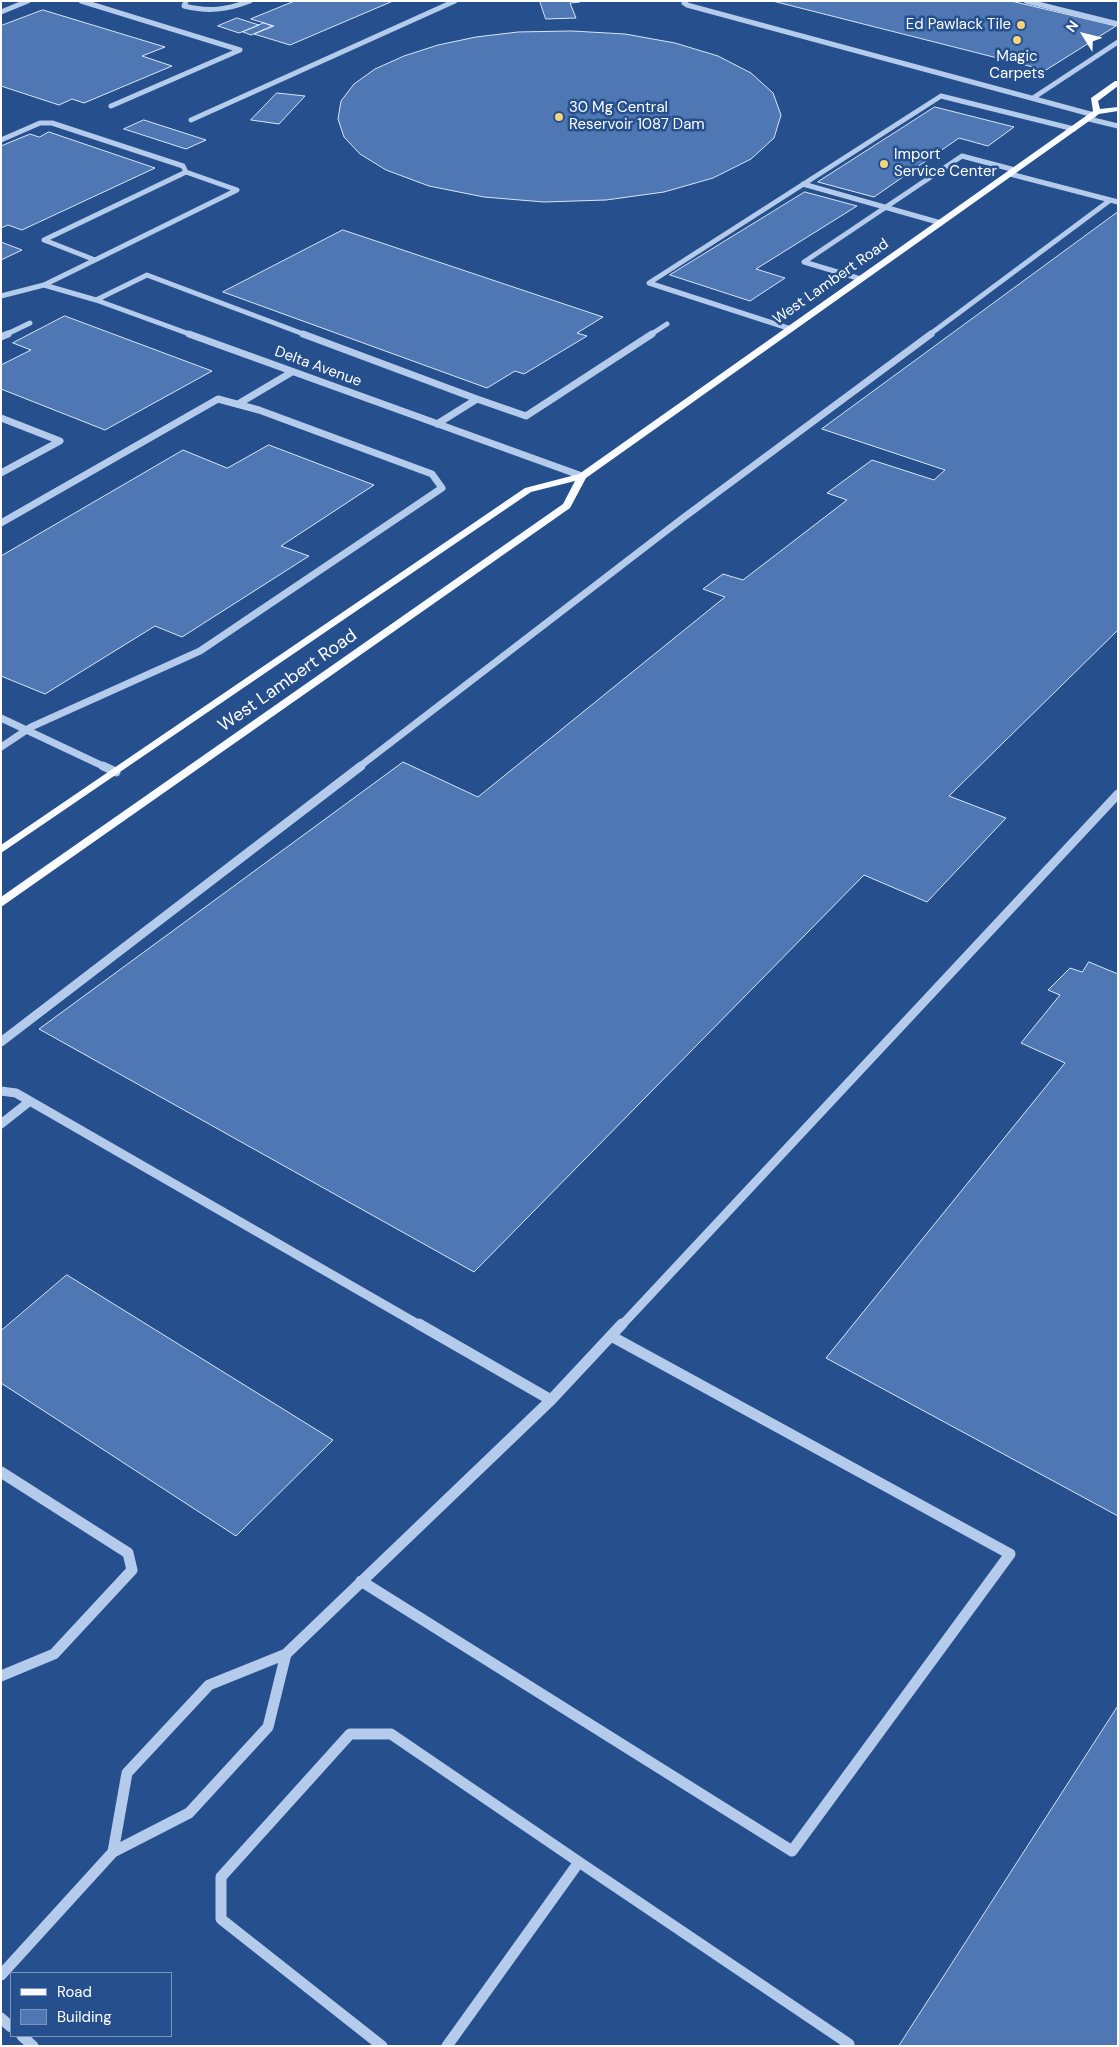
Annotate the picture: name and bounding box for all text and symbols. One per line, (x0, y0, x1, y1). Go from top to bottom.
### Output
north arrow (1059, 10, 1109, 60)
place label: Ed Pawlack Tile (906, 16, 1011, 34)
text: N (1062, 17, 1082, 36)
marker: Ed Pawlack Tile (1015, 19, 1027, 31)
marker: Magic Carpets (1011, 34, 1023, 46)
place label: Magic Carpets (989, 48, 1045, 83)
place label: 30 Mg Central Reservoir 1087 Dam (569, 99, 705, 134)
marker: 30 Mg Central Reservoir 1087 Dam (553, 111, 565, 123)
place label: Import Service Center (894, 146, 997, 181)
marker: Import Service Center (878, 158, 890, 170)
street label: West Lambert Road (770, 235, 892, 329)
street label: Delta Avenue (272, 343, 364, 391)
street label: West Lambert Road (214, 625, 362, 737)
legend (10, 1972, 172, 2037)
text: Road (57, 1982, 92, 2002)
text: Building (57, 2007, 112, 2027)

